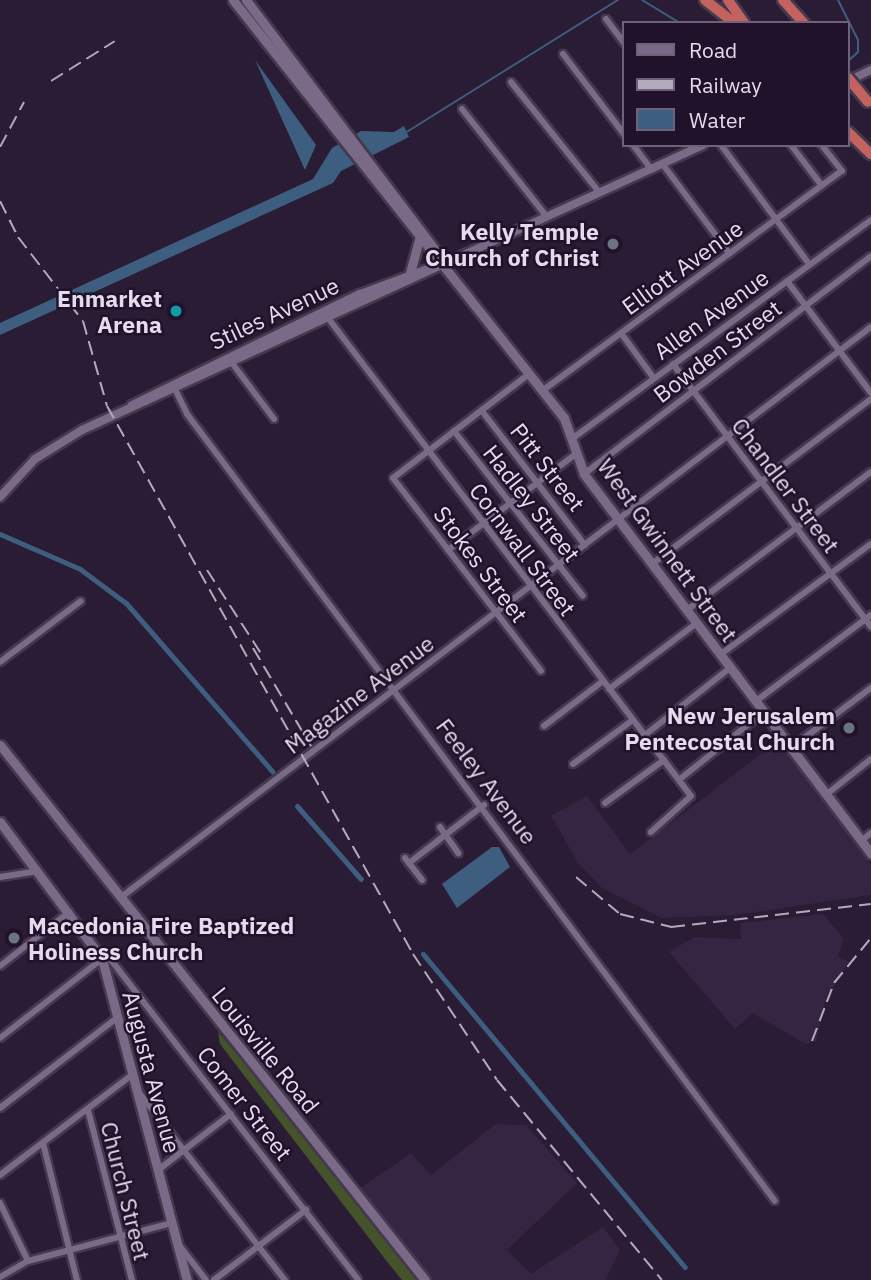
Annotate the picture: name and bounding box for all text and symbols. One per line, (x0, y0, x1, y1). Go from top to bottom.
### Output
legend (622, 21, 850, 147)
text: Road (689, 36, 737, 64)
text: Railway (689, 71, 762, 99)
text: Water (689, 106, 745, 134)
street label: Elliott Avenue (616, 214, 748, 320)
place label: Kelly Temple Church of Christ (425, 217, 599, 271)
marker: Kelly Temple Church of Christ (605, 236, 621, 252)
street label: Allen Avenue (648, 263, 774, 365)
street label: Stiles Avenue (205, 271, 343, 355)
place label: Enmarket Arena (57, 284, 162, 338)
street label: Bowden Street (648, 294, 786, 408)
marker: Enmarket Arena (168, 303, 184, 319)
street label: Chandler Street (726, 412, 846, 558)
street label: Pitt Street (505, 417, 591, 517)
street label: Hadley Street (478, 439, 586, 567)
street label: West Gwinnett Street (592, 453, 744, 647)
street label: Cornwall Street (464, 477, 582, 621)
street label: Stokes Street (428, 500, 534, 628)
street label: Magazine Avenue (279, 629, 439, 759)
place label: New Jerusalem Pentecostal Church (624, 701, 835, 755)
street label: Feeley Avenue (431, 713, 543, 849)
marker: New Jerusalem Pentecostal Church (841, 720, 857, 736)
place label: Macedonia Fire Baptized Holiness Church (28, 911, 294, 965)
marker: Macedonia Fire Baptized Holiness Church (6, 930, 22, 946)
street label: Louisville Road (207, 981, 325, 1119)
street label: Augusta Avenue (117, 988, 187, 1156)
street label: Comer Street (192, 1041, 298, 1165)
street label: Church Street (95, 1119, 157, 1263)

